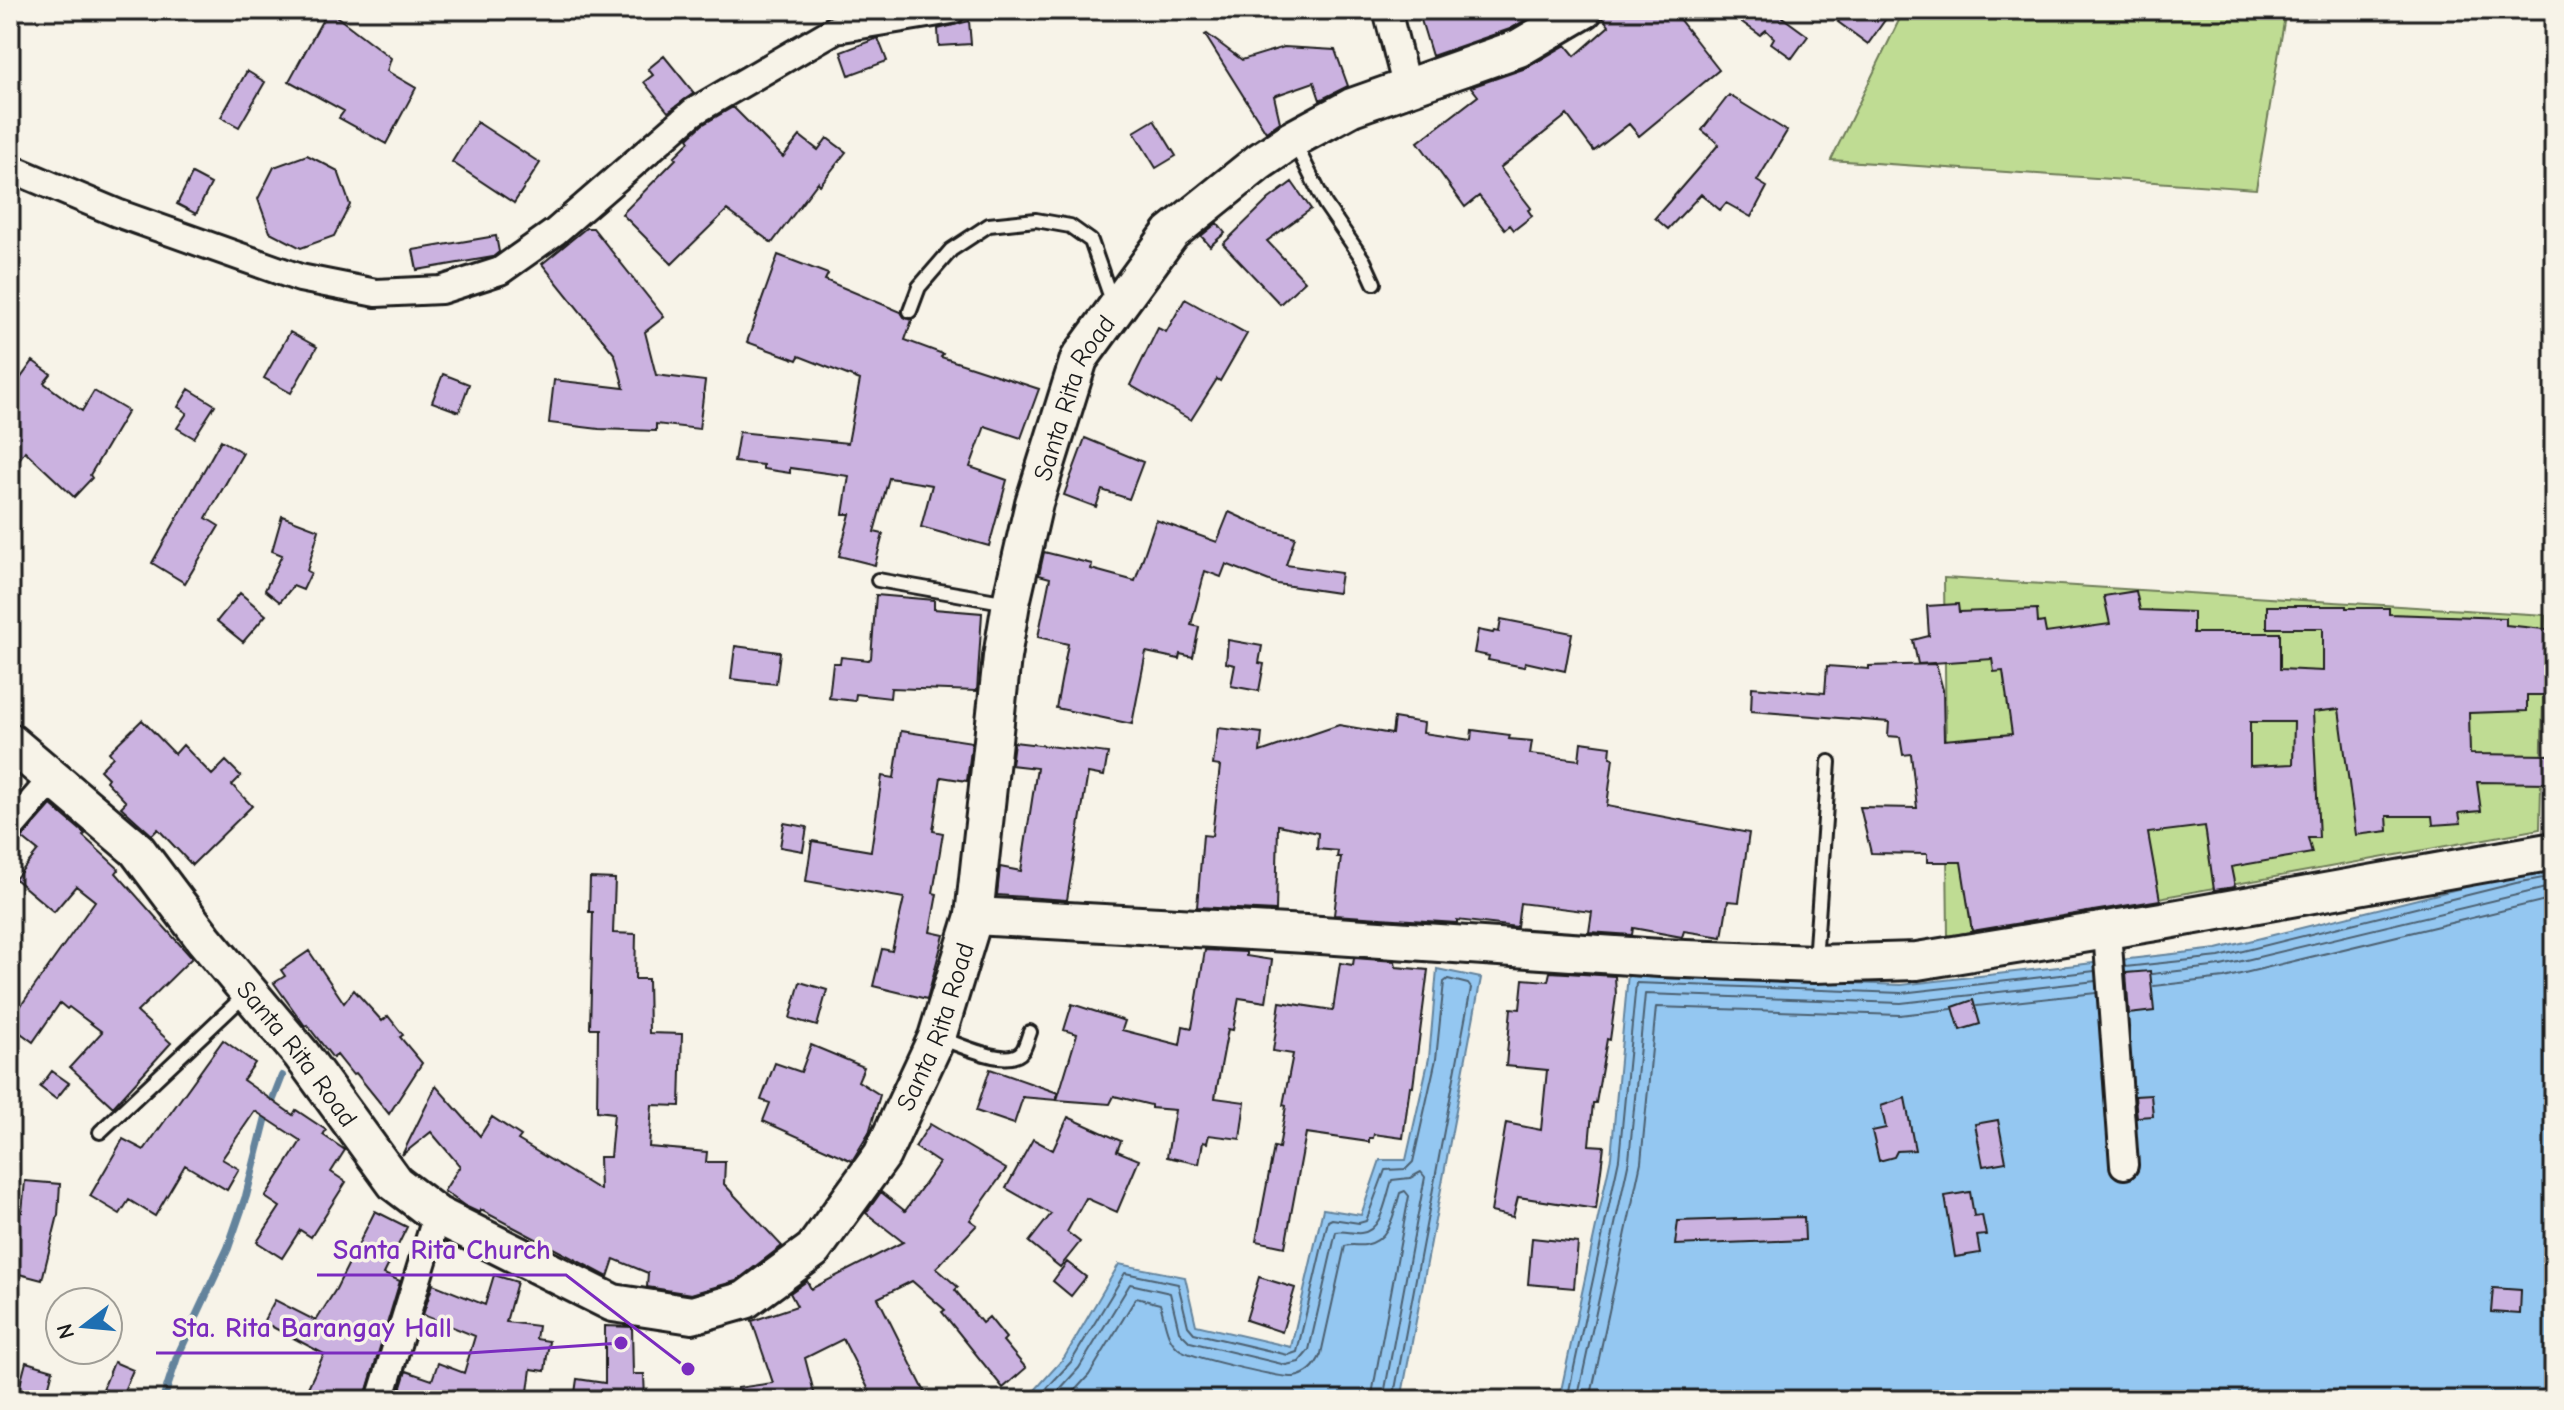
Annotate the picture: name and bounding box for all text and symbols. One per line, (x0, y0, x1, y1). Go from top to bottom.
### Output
street label: Santa Rita Road (1028, 310, 1122, 485)
street label: Santa Rita Road (891, 939, 981, 1116)
street label: Santa Rita Road (230, 975, 363, 1133)
callout: Santa Rita Church (317, 1223, 566, 1275)
text: Santa Rita Church (333, 1234, 551, 1266)
north arrow (44, 1286, 124, 1366)
callout: Sta. Rita Barangay Hall (156, 1301, 468, 1353)
text: Sta. Rita Barangay Hall (172, 1312, 452, 1344)
text: N (51, 1321, 80, 1342)

